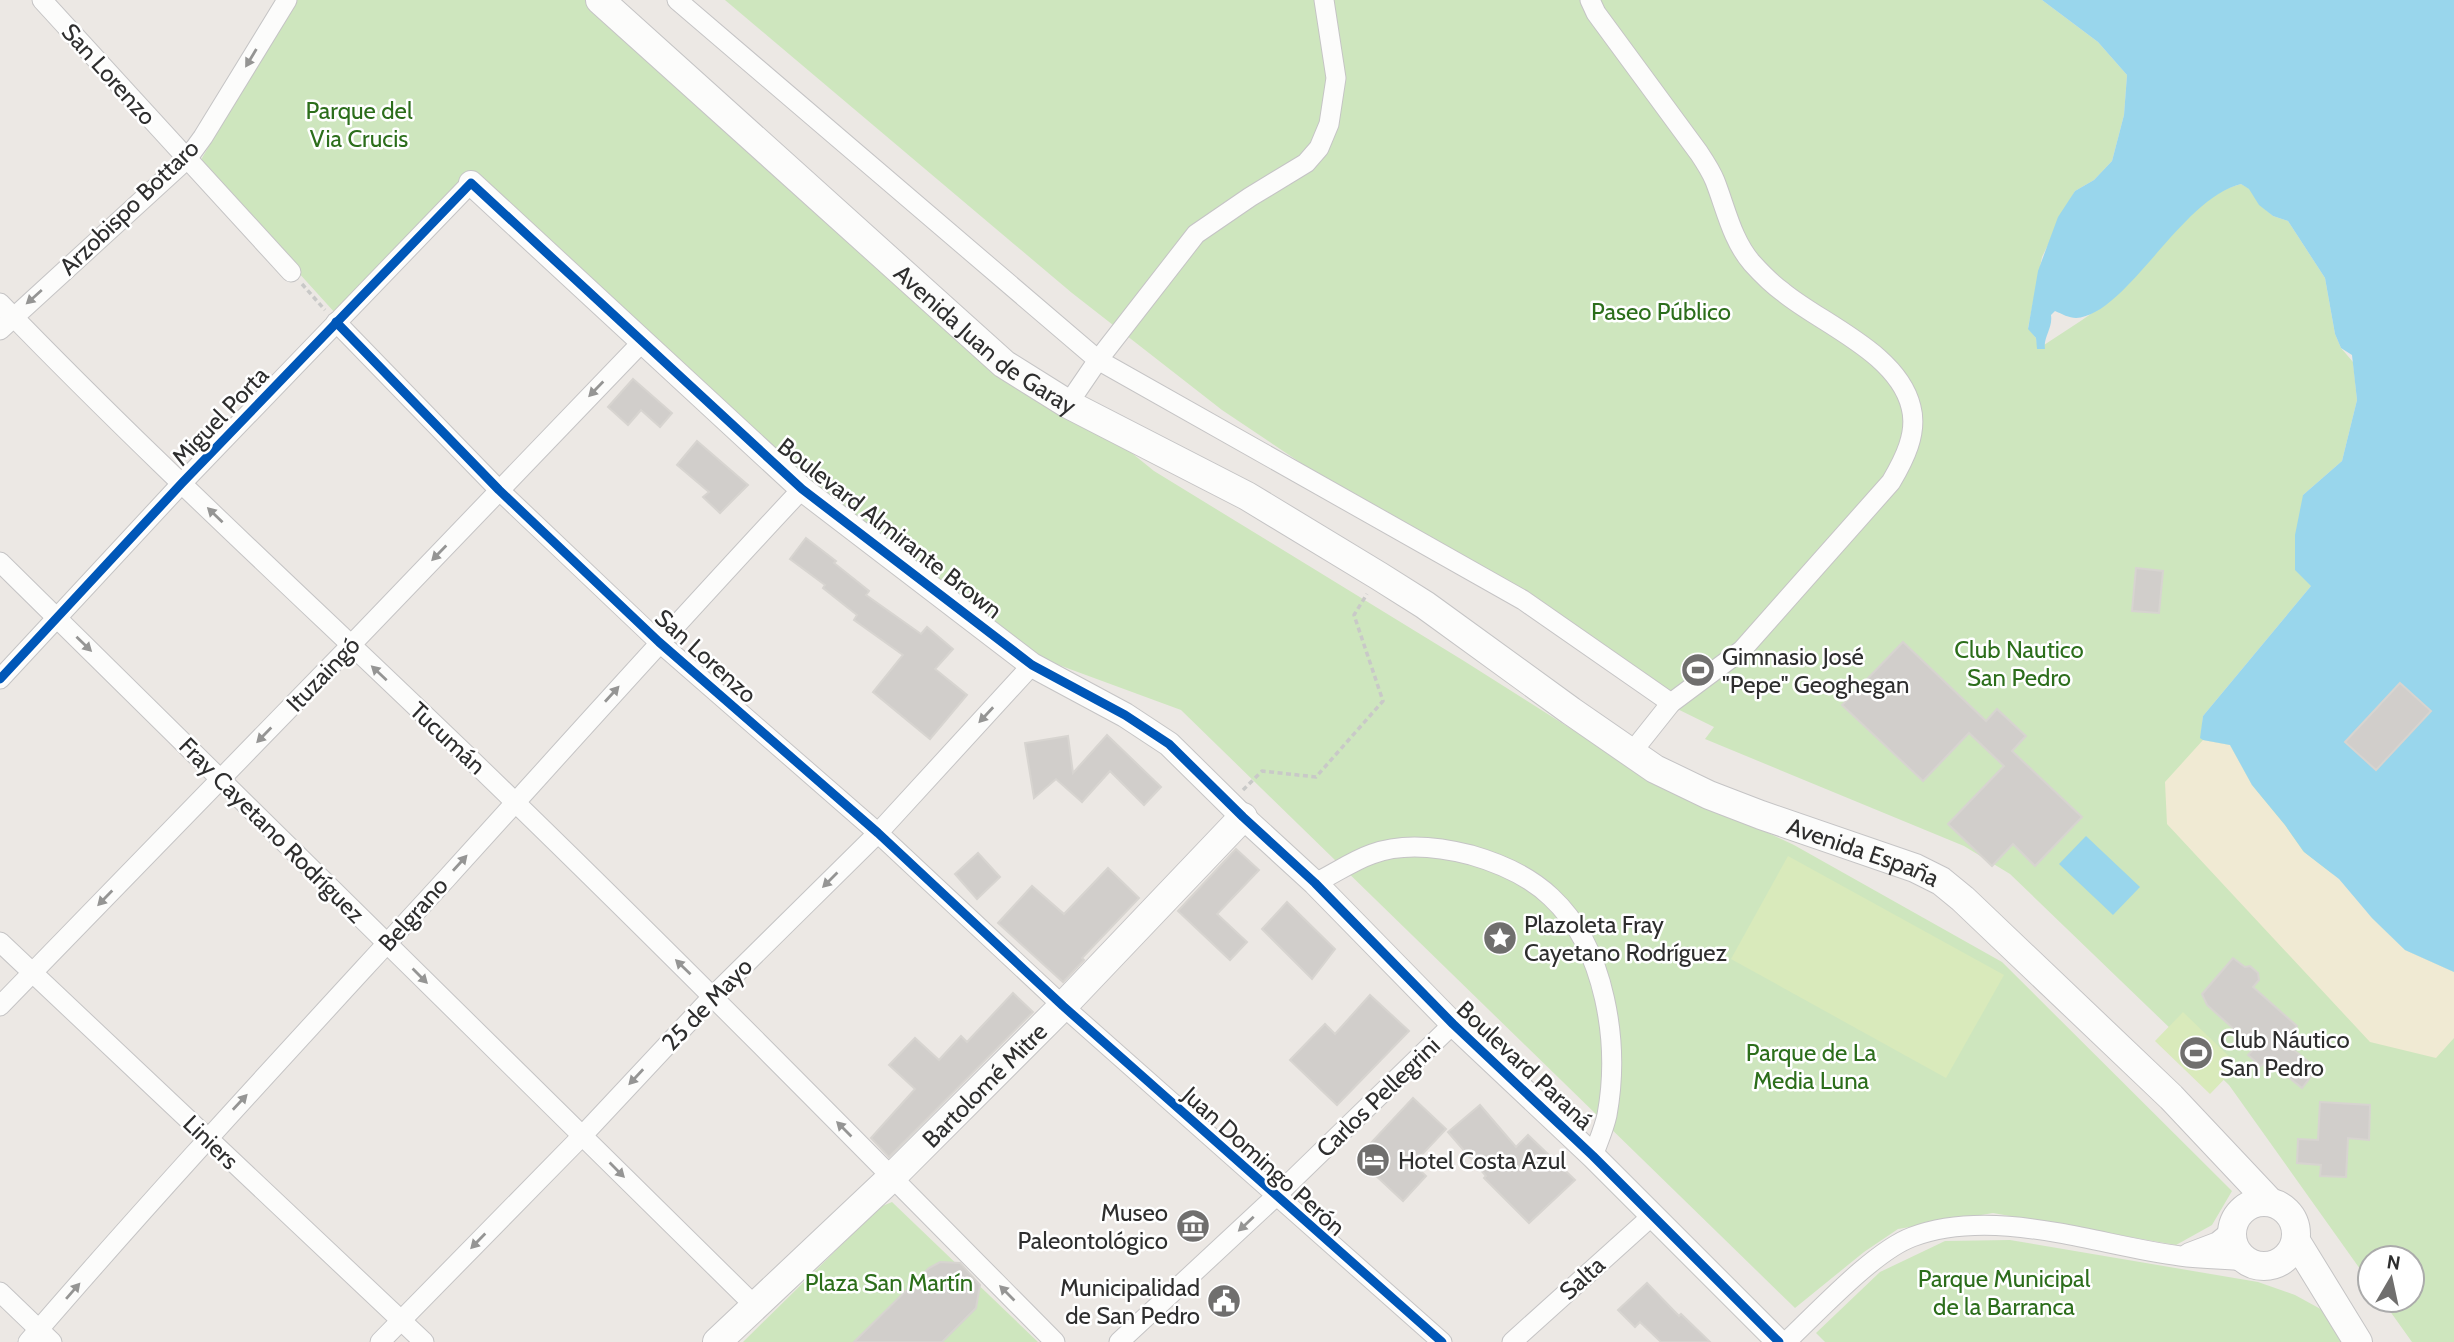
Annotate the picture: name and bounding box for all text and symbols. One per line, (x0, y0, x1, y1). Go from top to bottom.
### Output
street label: San Lorenzo (56, 17, 162, 131)
one-way arrow (245, 49, 257, 68)
park label: Parque del Via Crucis (305, 96, 413, 153)
street label: Arzobispo Bottaro (53, 133, 205, 281)
street label: Avenida Juan de Garay (889, 258, 1081, 420)
one-way arrow (25, 289, 43, 305)
park label: Paseo Público (1591, 297, 1731, 326)
street label: Miguel Porta (166, 360, 275, 471)
one-way arrow (589, 380, 605, 397)
street label: Boulevard Almirante Brown (772, 431, 1008, 625)
one-way arrow (207, 507, 224, 524)
one-way arrow (430, 545, 447, 562)
street label: San Lorenzo (649, 603, 763, 709)
street label: Ituzaingó (280, 630, 366, 718)
park label: Club Nautico San Pedro (1954, 635, 2084, 692)
one-way arrow (75, 636, 92, 653)
place label: Gimnasio José "Pepe" Geoghegan (1722, 642, 1910, 699)
sports icon: Gimnasio José "Pepe" Geoghegan (1679, 651, 1717, 689)
one-way arrow (371, 666, 388, 682)
one-way arrow (604, 685, 620, 702)
street label: Tucumán (404, 696, 492, 780)
one-way arrow (978, 706, 994, 724)
one-way arrow (256, 726, 272, 743)
street label: Fray Cayetano Rodríguez (173, 731, 371, 929)
street label: Avenida España (1784, 811, 1945, 893)
one-way arrow (452, 855, 468, 872)
street label: Belgrano (372, 871, 454, 957)
one-way arrow (822, 872, 839, 888)
one-way arrow (98, 889, 114, 906)
place label: Plazoleta Fray Cayetano Rodríguez (1524, 910, 1727, 967)
place icon: Plazoleta Fray Cayetano Rodríguez (1481, 919, 1519, 957)
street label: 25 de Mayo (656, 952, 758, 1056)
one-way arrow (675, 959, 692, 976)
one-way arrow (411, 968, 428, 984)
street label: Boulevard Paraná (1451, 994, 1600, 1136)
street label: Bartolomé Mitre (916, 1016, 1053, 1153)
place label: Club Náutico San Pedro (2220, 1025, 2350, 1082)
street label: Carlos Pellegrini (1310, 1031, 1446, 1163)
sports icon: Club Náutico San Pedro (2177, 1034, 2215, 1072)
park label: Parque de La Media Luna (1746, 1038, 1877, 1095)
one-way arrow (629, 1068, 645, 1085)
street label: Juan Domingo Perón (1176, 1080, 1351, 1242)
one-way arrow (231, 1094, 247, 1111)
street label: Liniers (177, 1109, 245, 1175)
one-way arrow (836, 1121, 853, 1137)
hotel icon: Hotel Costa Azul (1354, 1141, 1392, 1179)
place label: Hotel Costa Azul (1398, 1146, 1566, 1175)
one-way arrow (608, 1162, 625, 1178)
place label: Museo Paleontológico (1017, 1198, 1168, 1255)
museum icon: Museo Paleontológico (1174, 1207, 1212, 1245)
one-way arrow (1237, 1216, 1254, 1233)
one-way arrow (471, 1232, 487, 1249)
north arrow (2356, 1244, 2426, 1314)
street label: Salta (1553, 1250, 1611, 1306)
text: N (2385, 1250, 2402, 1275)
park label: Parque Municipal de la Barranca (1918, 1264, 2091, 1321)
park label: Plaza San Martín (805, 1268, 973, 1297)
place label: Municipalidad de San Pedro (1060, 1273, 1200, 1330)
one-way arrow (65, 1282, 80, 1299)
public building icon: Municipalidad de San Pedro (1205, 1282, 1243, 1320)
one-way arrow (999, 1286, 1016, 1302)

